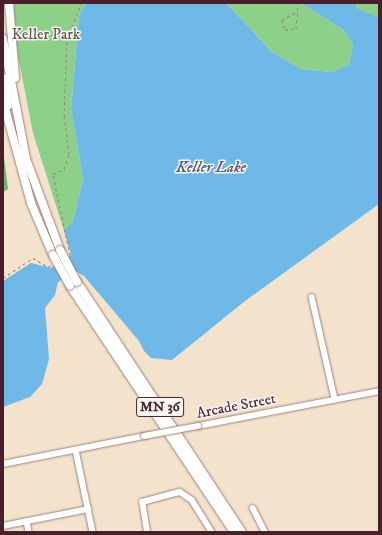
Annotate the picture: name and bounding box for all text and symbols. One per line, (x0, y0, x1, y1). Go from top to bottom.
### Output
park label: Keller Park (12, 26, 80, 44)
water label: Keller Lake (176, 157, 246, 177)
street label: Arcade Street (195, 390, 277, 422)
road number: MN 36 (136, 395, 184, 419)

